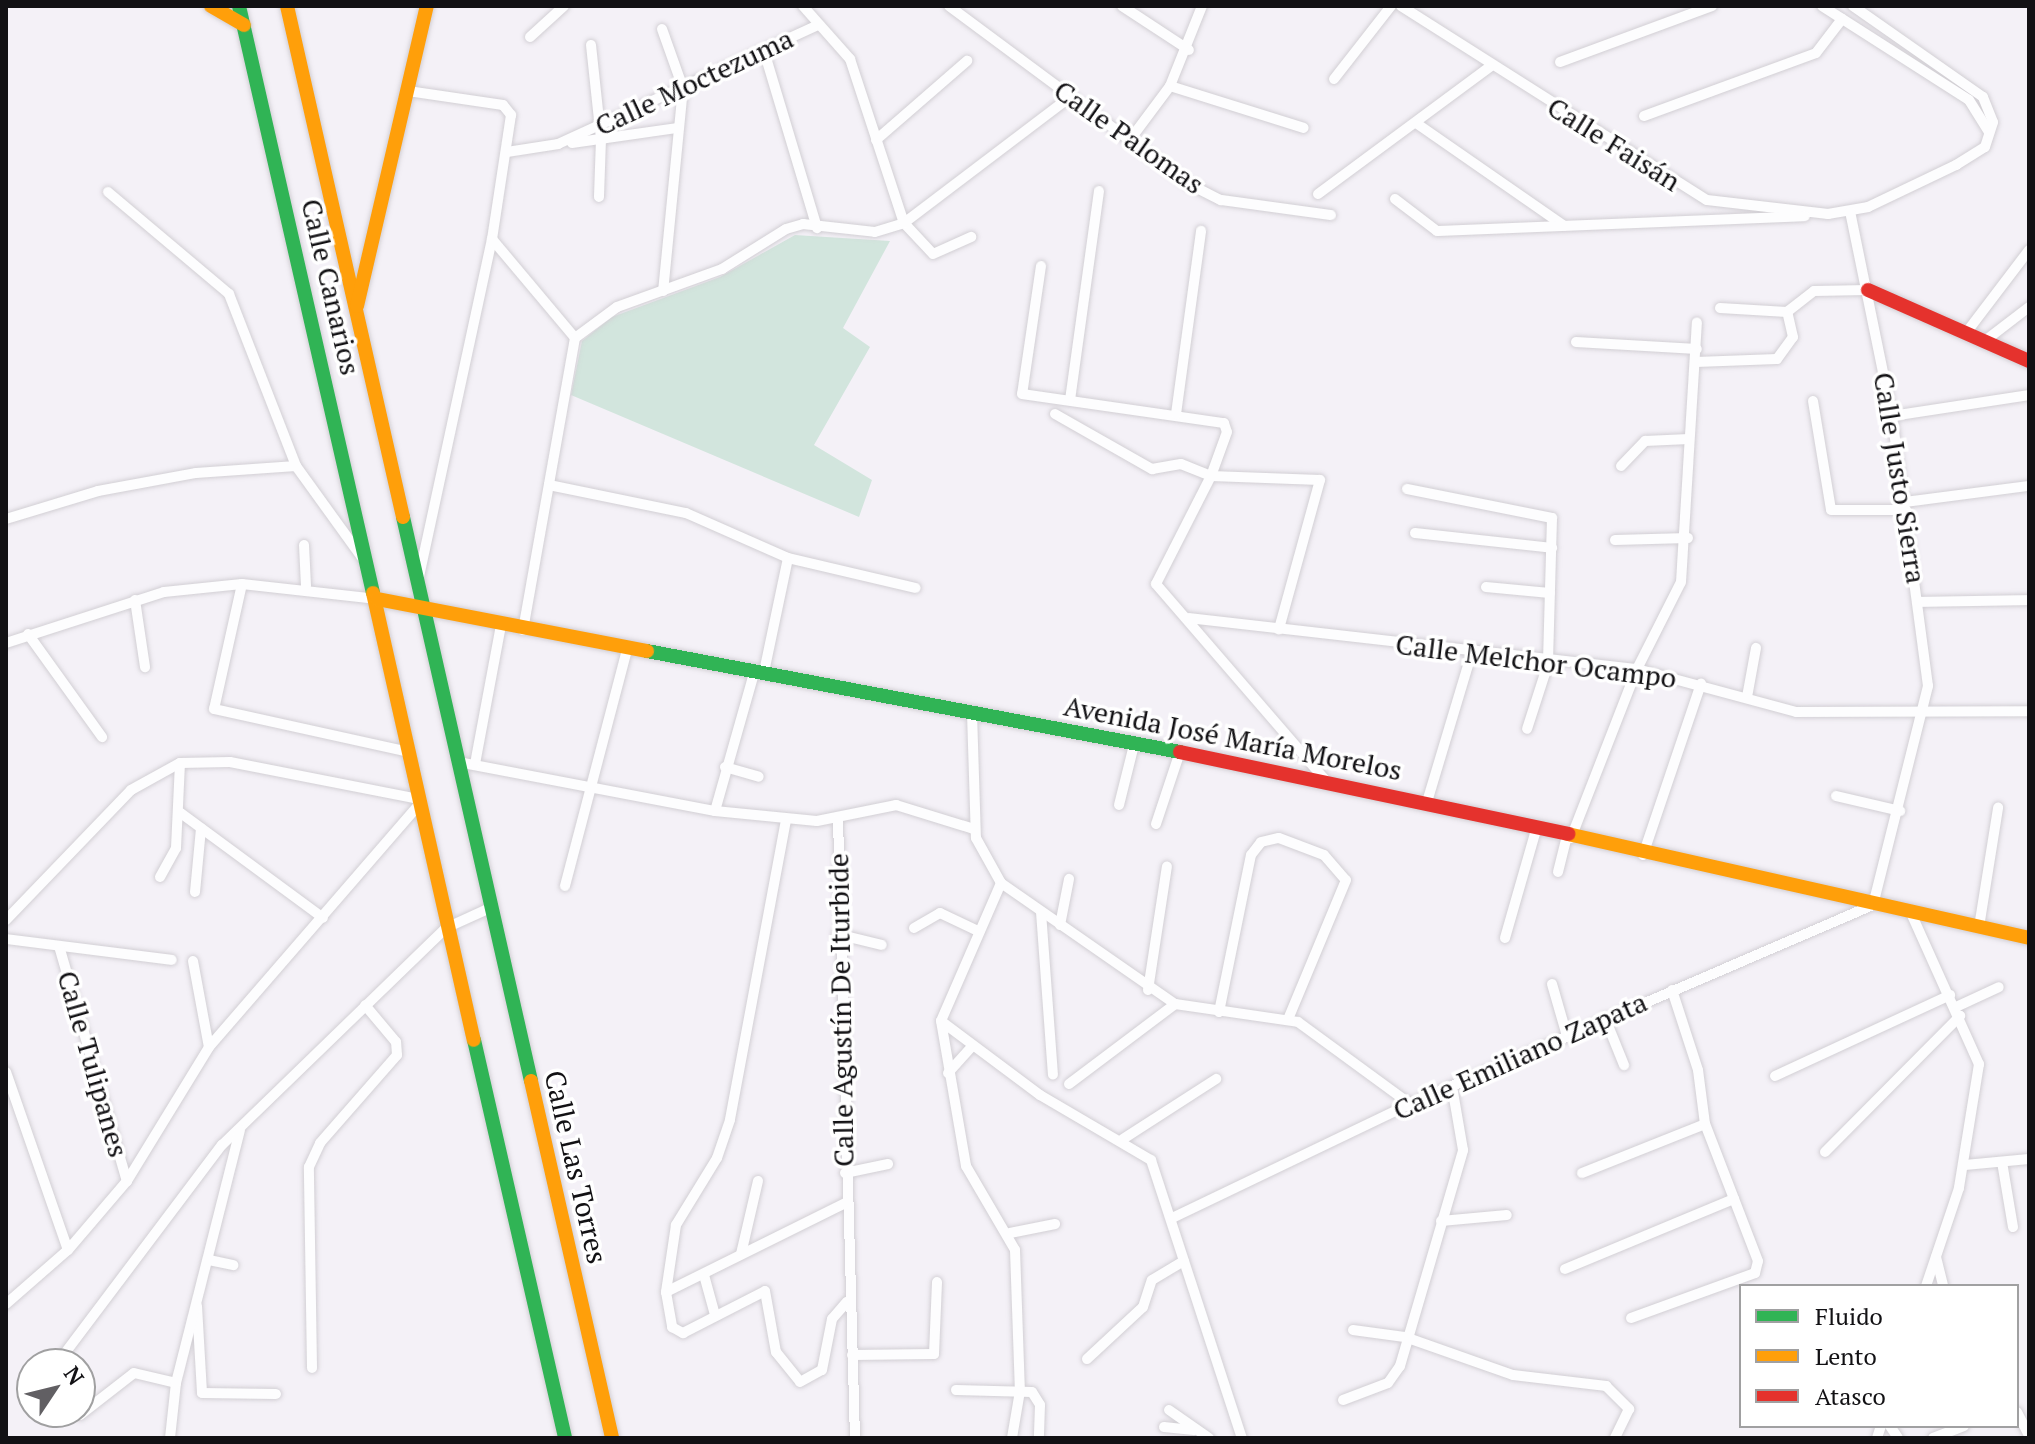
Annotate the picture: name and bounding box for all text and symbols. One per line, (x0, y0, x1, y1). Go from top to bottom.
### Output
street label: Calle Moctezuma (590, 21, 798, 143)
street label: Calle Palomas (1048, 73, 1210, 201)
street label: Calle Faisán (1541, 90, 1687, 198)
street label: Calle Canarios (294, 196, 368, 378)
street label: Calle Justo Sierra (1867, 370, 1933, 586)
street label: Calle Melchor Ocampo (1394, 627, 1678, 695)
street label: Avenida José María Morelos (1061, 689, 1405, 787)
street label: Calle Agustín De Iturbide (821, 853, 861, 1167)
street label: Calle Tulipanes (50, 967, 136, 1161)
street label: Calle Emiliano Zapata (1388, 985, 1652, 1127)
street label: Calle Las Torres (537, 1067, 615, 1267)
legend (1739, 1284, 2019, 1428)
text: Fluido (1815, 1300, 1883, 1332)
text: Lento (1815, 1340, 1877, 1372)
north arrow (16, 1348, 96, 1428)
text: N (58, 1360, 91, 1390)
text: Atasco (1815, 1380, 1886, 1412)

